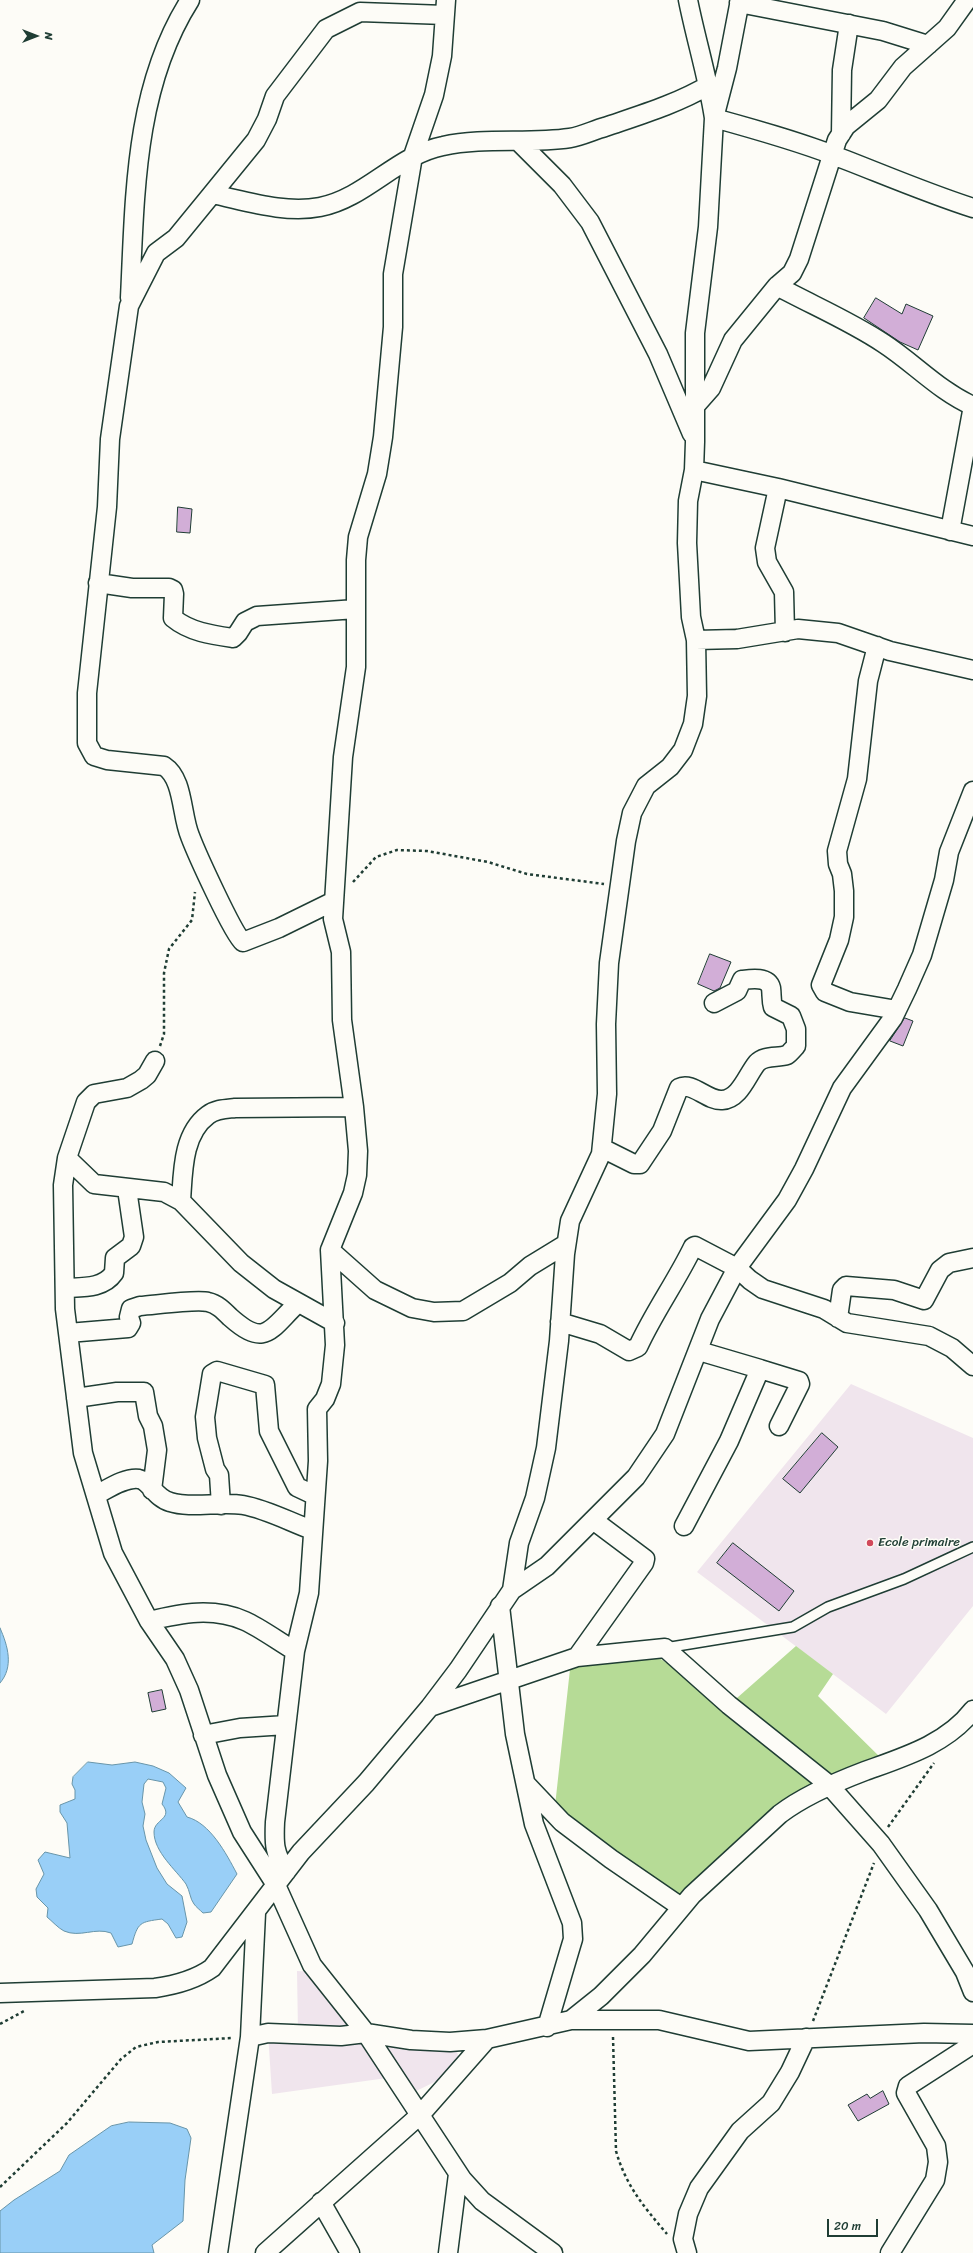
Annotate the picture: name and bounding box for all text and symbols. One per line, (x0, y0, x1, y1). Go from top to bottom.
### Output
north arrow (16, 16, 56, 56)
text: N (39, 32, 58, 40)
place label: Ecole primaire (878, 1535, 960, 1551)
marker: Ecole primaire (865, 1538, 875, 1548)
scale bar (829, 2211, 880, 2237)
text: 20 m (834, 2215, 861, 2237)

